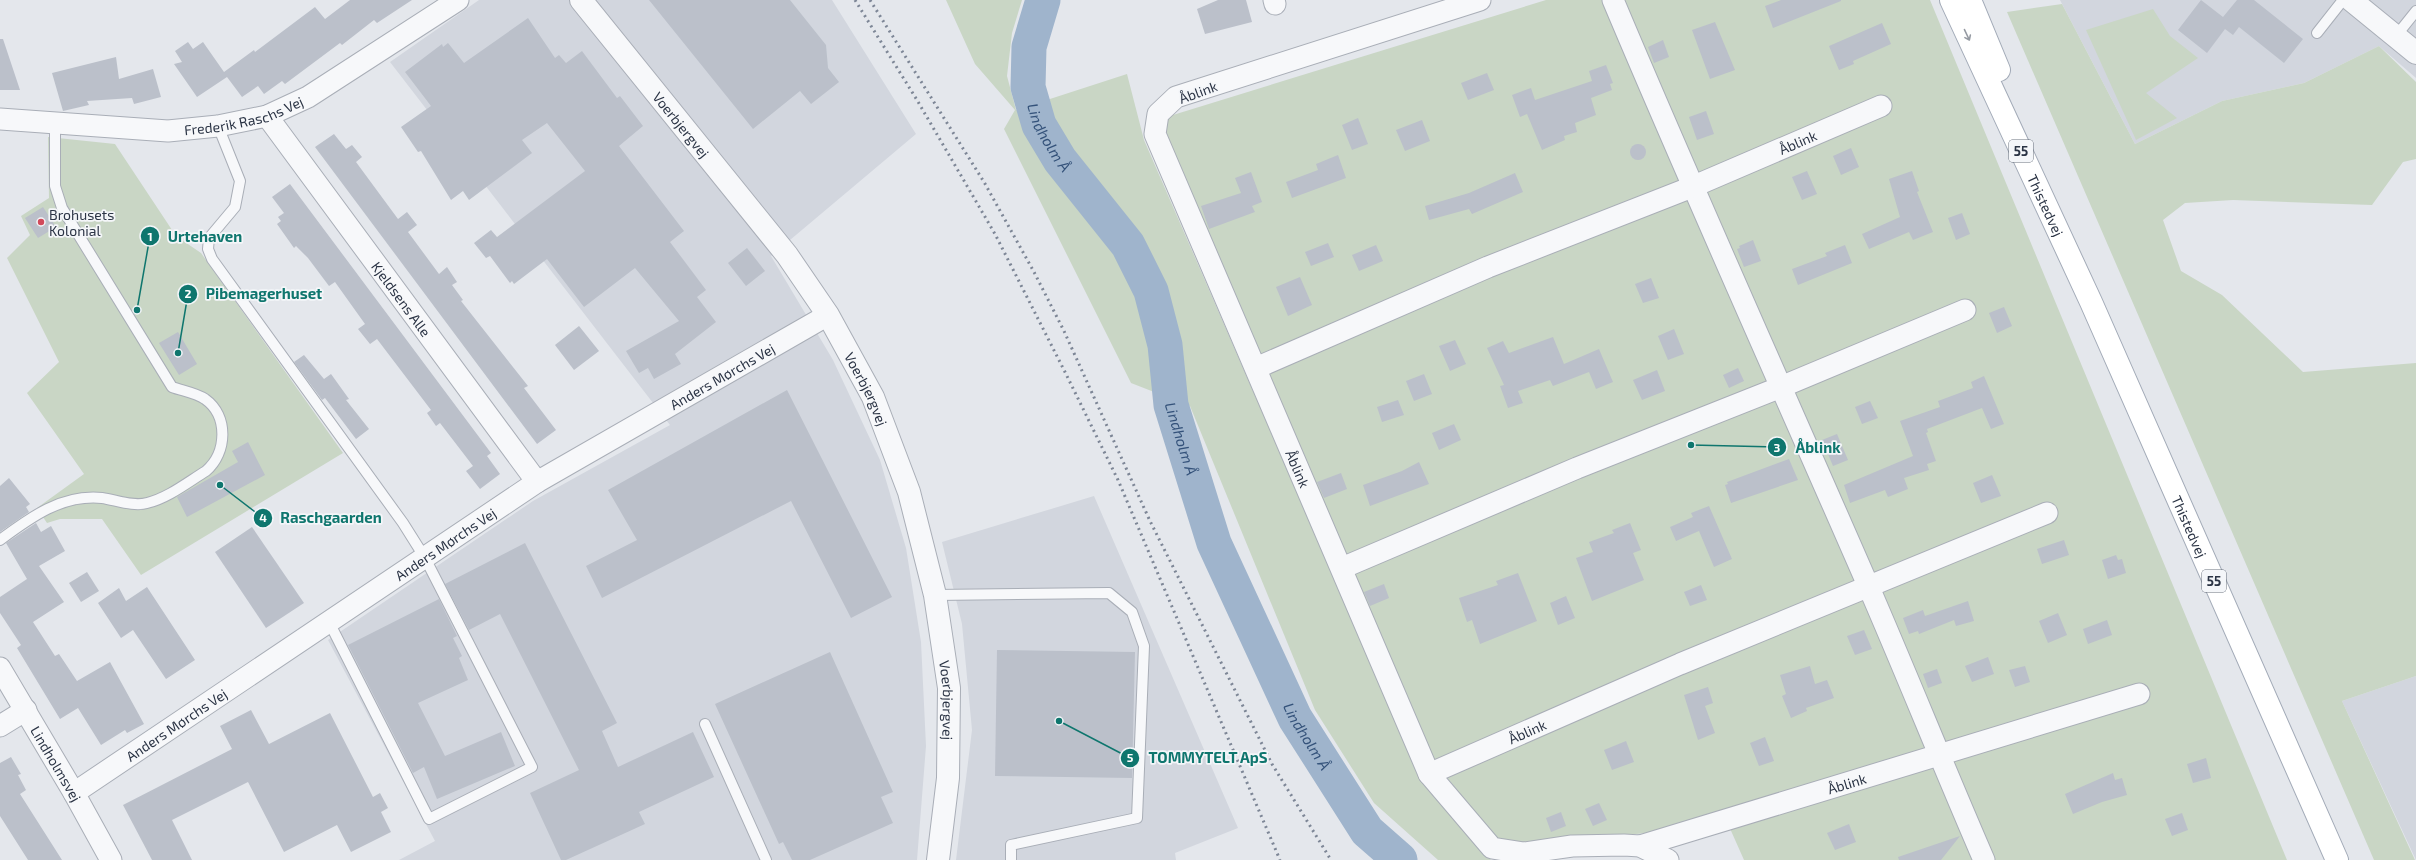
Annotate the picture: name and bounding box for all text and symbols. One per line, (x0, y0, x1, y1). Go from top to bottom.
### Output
one-way arrow (1964, 29, 1971, 41)
street label: Åblink (1176, 77, 1220, 107)
street label: Voerbjergvej (650, 88, 713, 161)
street label: Frederik Raschs Vej (183, 92, 306, 138)
water label: Lindholm Å (1024, 101, 1075, 175)
street label: Åblink (1776, 126, 1819, 157)
road number: 55 (2009, 140, 2033, 162)
street label: Thistedvej (2024, 171, 2068, 239)
place label: Brohusets Kolonial (49, 206, 114, 239)
marker: Brohusets Kolonial (36, 217, 46, 227)
callout: Urtehaven (140, 223, 251, 250)
text: Urtehaven (168, 227, 242, 245)
text: 1 (147, 229, 153, 243)
street label: Kjeldsens Alle (369, 258, 435, 339)
callout: Pibemagerhuset (178, 280, 331, 307)
text: Pibemagerhuset (206, 284, 322, 302)
text: 2 (185, 286, 192, 300)
street label: Anders Mørchs Vej (667, 339, 777, 413)
street label: Voerbjergvej (842, 349, 892, 428)
water label: Lindholm Å (1162, 400, 1201, 477)
callout: Åblink (1767, 434, 1849, 461)
text: Åblink (1795, 438, 1841, 456)
text: 3 (1774, 440, 1781, 454)
street label: Åblink (1283, 447, 1314, 490)
street label: Thistedvej (2169, 493, 2211, 560)
callout: Raschgaarden (253, 504, 390, 531)
street label: Anders Mørchs Vej (391, 504, 499, 584)
text: Raschgaarden (280, 508, 382, 526)
text: 4 (259, 510, 267, 524)
road number: 55 (2202, 570, 2226, 592)
street label: Voerbjergvej (936, 659, 958, 740)
street label: Anders Mørchs Vej (122, 684, 230, 764)
water label: Lindholm Å (1280, 700, 1335, 773)
street label: Åblink (1505, 715, 1549, 747)
street label: Lindholmsvej (28, 723, 85, 804)
callout: TOMMYTELT ApS (1120, 745, 1276, 772)
text: TOMMYTELT ApS (1148, 748, 1268, 766)
text: 5 (1127, 750, 1134, 764)
street label: Åblink (1825, 769, 1868, 797)

